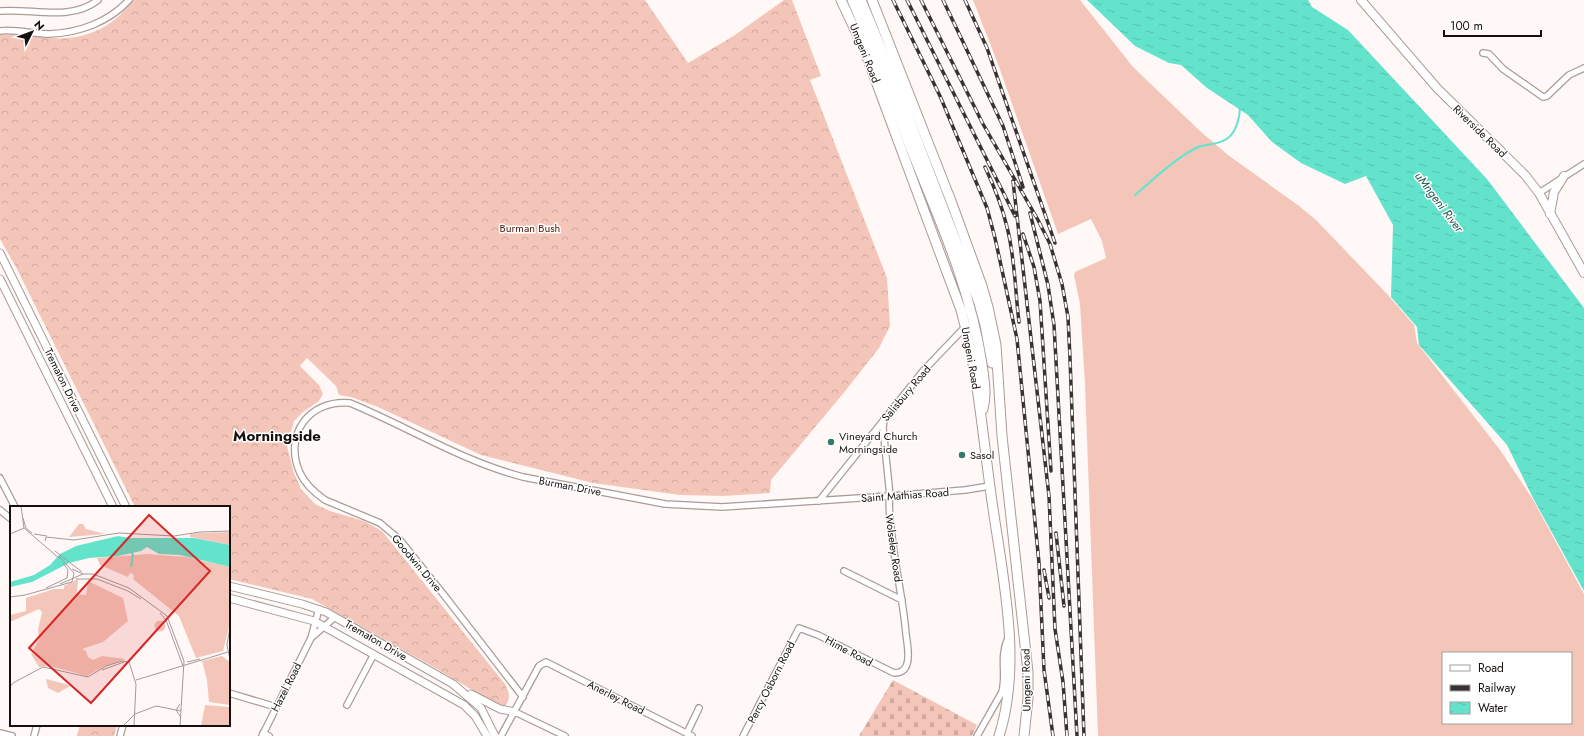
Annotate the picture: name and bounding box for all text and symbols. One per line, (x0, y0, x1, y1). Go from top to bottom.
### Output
north arrow (12, 12, 52, 52)
scale bar (1444, 12, 1541, 38)
text: N (31, 17, 48, 34)
text: 100 m (1450, 17, 1483, 35)
street label: Umgeni Road (846, 21, 884, 85)
street label: Riverside Road (1449, 101, 1511, 161)
water label: uMngeni River (1410, 168, 1468, 237)
park label: Burman Bush (500, 220, 560, 236)
street label: Umgeni Road (958, 326, 984, 390)
street label: Trematon Drive (41, 345, 86, 415)
street label: Salisbury Road (878, 361, 934, 425)
district label: Morningside (233, 425, 321, 447)
place label: Vineyard Church Morningside (839, 428, 918, 457)
marker: Vineyard Church Morningside (826, 437, 836, 447)
place label: Sasol (970, 447, 994, 463)
marker: Sasol (957, 450, 967, 460)
street label: Burman Drive (538, 472, 603, 500)
street label: Saint Mathias Road (860, 484, 950, 506)
inset map (10, 506, 230, 726)
street label: Wolseley Road (881, 513, 907, 583)
street label: Goodwin Drive (388, 531, 446, 595)
street label: Trematon Drive (342, 616, 410, 664)
street label: Hime Road (822, 632, 876, 670)
street label: Percy Osborn Road (743, 638, 799, 726)
street label: Umgeni Road (1017, 648, 1035, 712)
legend (1442, 652, 1572, 724)
text: Road (1478, 659, 1504, 677)
street label: Hazel Road (267, 660, 305, 714)
street label: Anerley Road (585, 676, 647, 718)
text: Railway (1478, 679, 1516, 697)
text: Water (1478, 699, 1509, 717)

